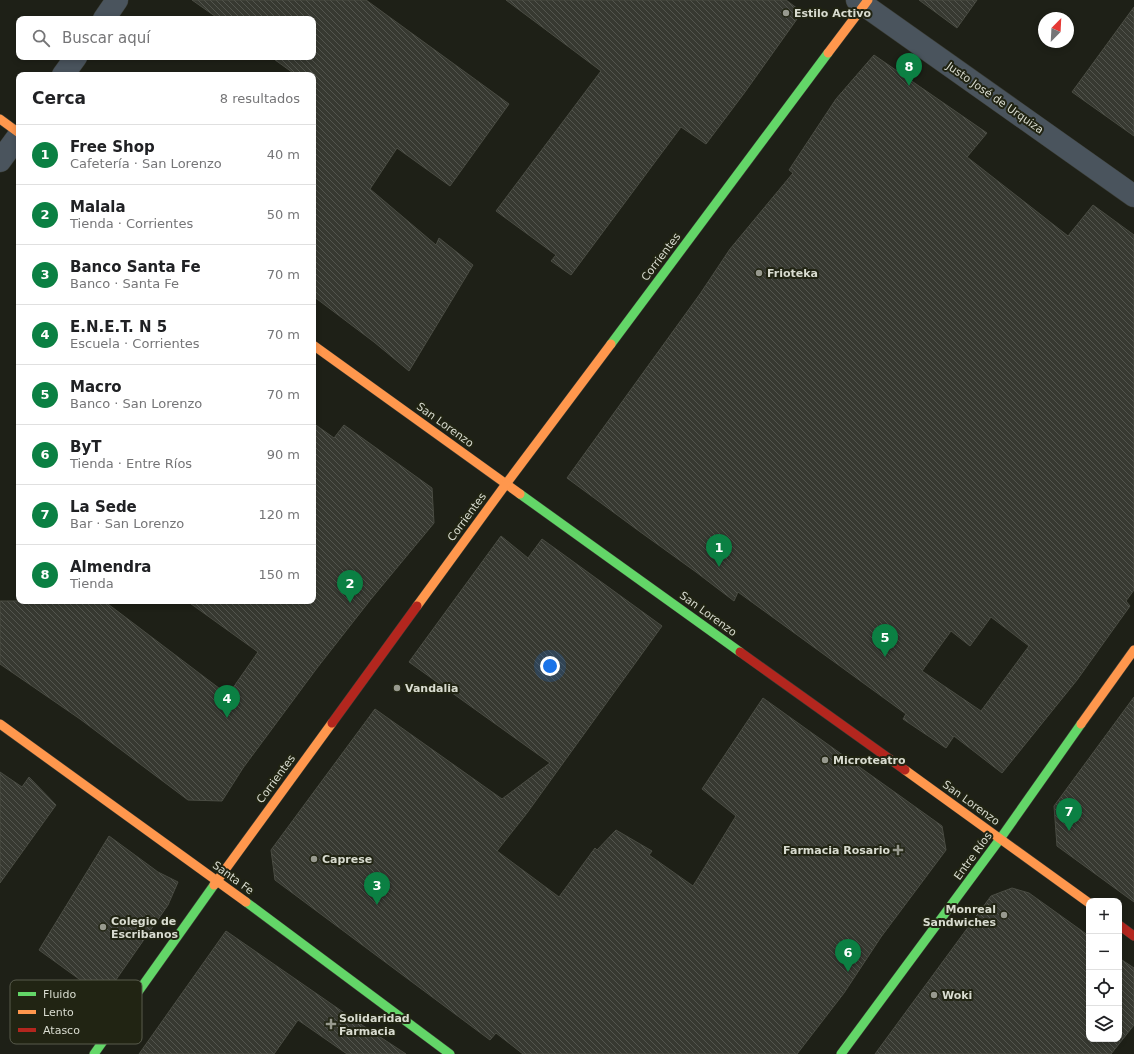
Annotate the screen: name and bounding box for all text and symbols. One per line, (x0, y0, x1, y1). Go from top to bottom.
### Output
place label: Estilo Activo (794, 7, 871, 20)
marker: Estilo Activo (781, 8, 791, 18)
north arrow (1038, 12, 1074, 48)
search box (16, 16, 316, 60)
icon: search (30, 27, 52, 49)
text: Buscar aquí (62, 29, 150, 47)
pin: 8 (896, 53, 922, 86)
street label: Justo José de Urquiza (943, 59, 1046, 136)
text: Cerca (32, 88, 86, 108)
text: 8 resultados (220, 91, 300, 106)
text: Free Shop (70, 138, 155, 156)
text: 1 (40, 147, 50, 162)
text: 40 m (267, 147, 300, 162)
text: Cafetería · San Lorenzo (70, 156, 222, 171)
text: Malala (70, 198, 126, 216)
text: 2 (40, 207, 50, 222)
text: 50 m (267, 207, 300, 222)
text: Tienda · Corrientes (70, 216, 193, 231)
street label: Corrientes (639, 230, 683, 284)
text: Banco Santa Fe (70, 258, 201, 276)
text: 3 (40, 267, 50, 282)
text: 70 m (267, 267, 300, 282)
place label: Frioteka (767, 267, 818, 280)
marker: Frioteka (754, 268, 764, 278)
text: Banco · Santa Fe (70, 276, 179, 291)
text: E.N.E.T. N 5 (70, 318, 167, 336)
text: 4 (40, 327, 50, 342)
text: 70 m (267, 327, 300, 342)
text: Escuela · Corrientes (70, 336, 200, 351)
text: Macro (70, 378, 122, 396)
text: 5 (40, 387, 50, 402)
text: 70 m (267, 387, 300, 402)
text: Banco · San Lorenzo (70, 396, 202, 411)
street label: San Lorenzo (414, 400, 476, 450)
text: ByT (70, 438, 101, 456)
text: 6 (40, 447, 50, 462)
text: 90 m (267, 447, 300, 462)
text: Tienda · Entre Ríos (70, 456, 192, 471)
street label: Corrientes (445, 490, 489, 544)
text: La Sede (70, 498, 137, 516)
text: 7 (40, 507, 50, 522)
text: 120 m (258, 507, 300, 522)
text: Bar · San Lorenzo (70, 516, 184, 531)
pin: 1 (706, 534, 732, 567)
text: Almendra (70, 558, 152, 576)
text: 8 (40, 567, 50, 582)
text: 150 m (258, 567, 300, 582)
pin: 2 (337, 570, 363, 603)
text: Tienda (70, 576, 114, 591)
street label: San Lorenzo (677, 589, 739, 639)
pin: 5 (872, 624, 898, 657)
your location (540, 656, 560, 676)
place label: Vandalia (405, 682, 458, 695)
marker: Vandalia (392, 683, 402, 693)
pin: 4 (214, 685, 240, 718)
street label: Corrientes (254, 752, 298, 806)
place label: Microteatro (833, 754, 906, 767)
marker: Microteatro (820, 755, 830, 765)
street label: San Lorenzo (940, 778, 1002, 828)
pin: 7 (1056, 798, 1082, 831)
street label: Entre Ríos (951, 829, 995, 882)
place label: Farmacia Rosario (783, 844, 890, 857)
marker: Farmacia Rosario (893, 845, 903, 855)
place label: Caprese (322, 853, 372, 866)
marker: Caprese (309, 854, 319, 864)
street label: Santa Fe (210, 859, 256, 897)
pin: 3 (364, 872, 390, 905)
map controls (1086, 898, 1122, 1042)
button: + (1086, 898, 1122, 934)
place label: Monreal Sandwiches (923, 903, 996, 929)
marker: Monreal Sandwiches (999, 910, 1009, 920)
place label: Colegio de Escribanos (111, 915, 178, 941)
marker: Colegio de Escribanos (98, 922, 108, 932)
button: − (1086, 934, 1122, 970)
pin: 6 (835, 939, 861, 972)
button: locate (1086, 970, 1122, 1006)
legend (10, 980, 142, 1044)
text: Fluido (43, 988, 76, 1001)
place label: Woki (942, 989, 972, 1002)
marker: Woki (929, 990, 939, 1000)
text: Lento (43, 1006, 74, 1019)
button: layers (1086, 1006, 1122, 1042)
place label: Solidaridad Farmacia (339, 1012, 410, 1038)
marker: Solidaridad Farmacia (326, 1019, 336, 1029)
text: Atasco (43, 1024, 80, 1037)

